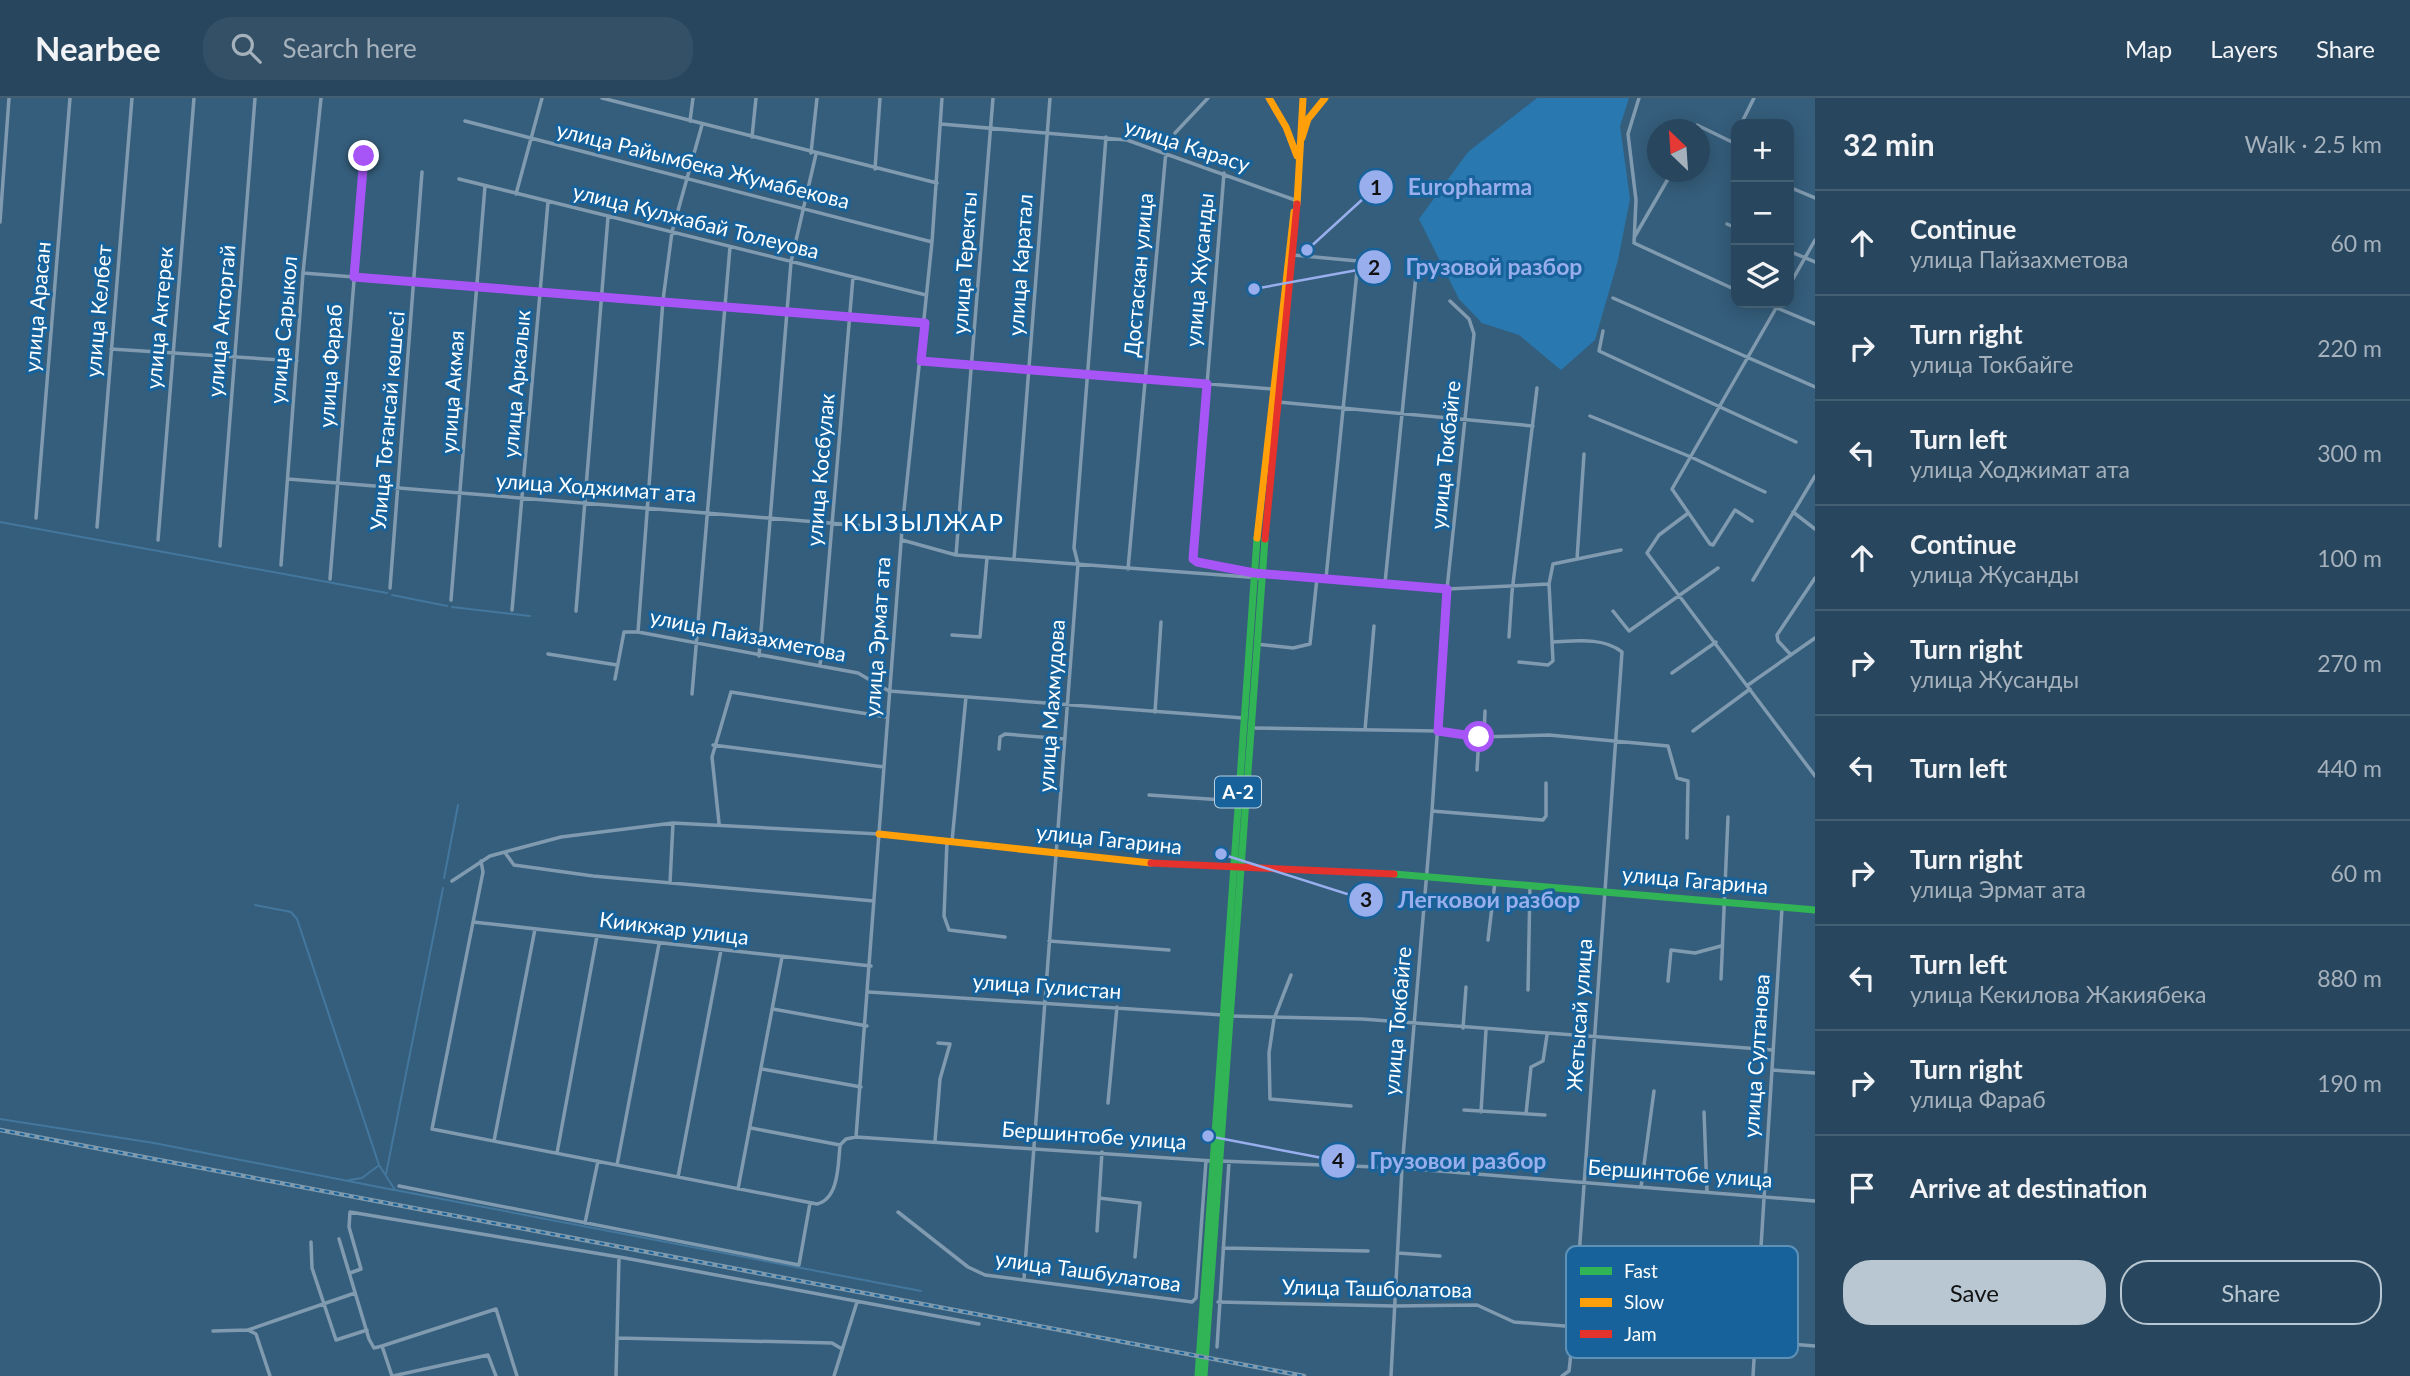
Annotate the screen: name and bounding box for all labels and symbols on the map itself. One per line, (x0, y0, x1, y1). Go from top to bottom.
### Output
street label: улица Карасу (1122, 113, 1253, 177)
street label: улица Райымбека Жумабекова (554, 116, 852, 213)
north arrow (1647, 119, 1710, 182)
route end (348, 140, 379, 171)
callout: Europharma (1359, 165, 1546, 209)
text: Europharma (1408, 172, 1532, 200)
text: 1 (1370, 174, 1382, 199)
street label: улица Кулжабай Толеуова (571, 178, 822, 263)
street label: улица Теректы (946, 191, 981, 335)
street label: Достаскан улица (1118, 192, 1157, 358)
street label: улица Жусанды (1179, 192, 1218, 348)
street label: улица Каратал (1002, 193, 1037, 337)
street label: улица Арасан (18, 240, 55, 373)
street label: улица Келбет (79, 243, 116, 378)
street label: улица Акторгай (201, 244, 240, 398)
callout: Грузовой разбор (1356, 245, 1596, 289)
street label: улица Актерек (140, 246, 177, 390)
text: Грузовой разбор (1406, 252, 1582, 280)
text: 2 (1368, 254, 1380, 279)
street label: улица Сарыкол (264, 255, 301, 405)
street label: улица Фараб (313, 303, 346, 429)
street label: улица Аркалык (497, 309, 534, 459)
street label: Улица Тоғансай көшесі (364, 310, 409, 532)
street label: улица Акмая (435, 330, 468, 454)
street label: улица Токбайге (1424, 379, 1465, 530)
street label: улица Косбулак (800, 392, 839, 547)
street label: улица Ходжимат ата (495, 467, 697, 506)
district label: КЫЗЫЛЖАР (843, 507, 1005, 536)
street label: улица Эрмат ата (858, 556, 895, 718)
street label: улица Пайзахметова (648, 603, 849, 666)
street label: улица Махмудова (1032, 619, 1069, 793)
route start (1463, 721, 1494, 752)
road number: A-2 (1215, 776, 1261, 807)
street label: улица Гагарина (1035, 818, 1183, 859)
street label: улица Гагарина (1621, 861, 1769, 898)
callout: Легковои разбор (1349, 878, 1594, 922)
text: Легковои разбор (1397, 885, 1580, 913)
text: 3 (1360, 886, 1372, 911)
street label: Киикжар улица (598, 906, 750, 949)
street label: Жетысай улица (1561, 938, 1596, 1092)
street label: улица Токбайге (1378, 945, 1415, 1096)
street label: улица Гулистан (972, 968, 1122, 1003)
street label: улица Султанова (1737, 973, 1774, 1139)
street label: Бершинтобе улица (1001, 1116, 1187, 1153)
callout: Грузовои разбор (1321, 1139, 1561, 1183)
text: Грузовои разбор (1370, 1146, 1546, 1174)
text: 4 (1332, 1147, 1344, 1172)
street label: Бершинтобе улица (1587, 1154, 1773, 1191)
street label: улица Ташбулатова (994, 1245, 1183, 1296)
legend (1566, 1246, 1798, 1358)
text: Fast (1624, 1259, 1658, 1282)
street label: Улица Ташболатова (1282, 1273, 1472, 1302)
text: Slow (1624, 1290, 1664, 1313)
text: Jam (1624, 1322, 1657, 1345)

